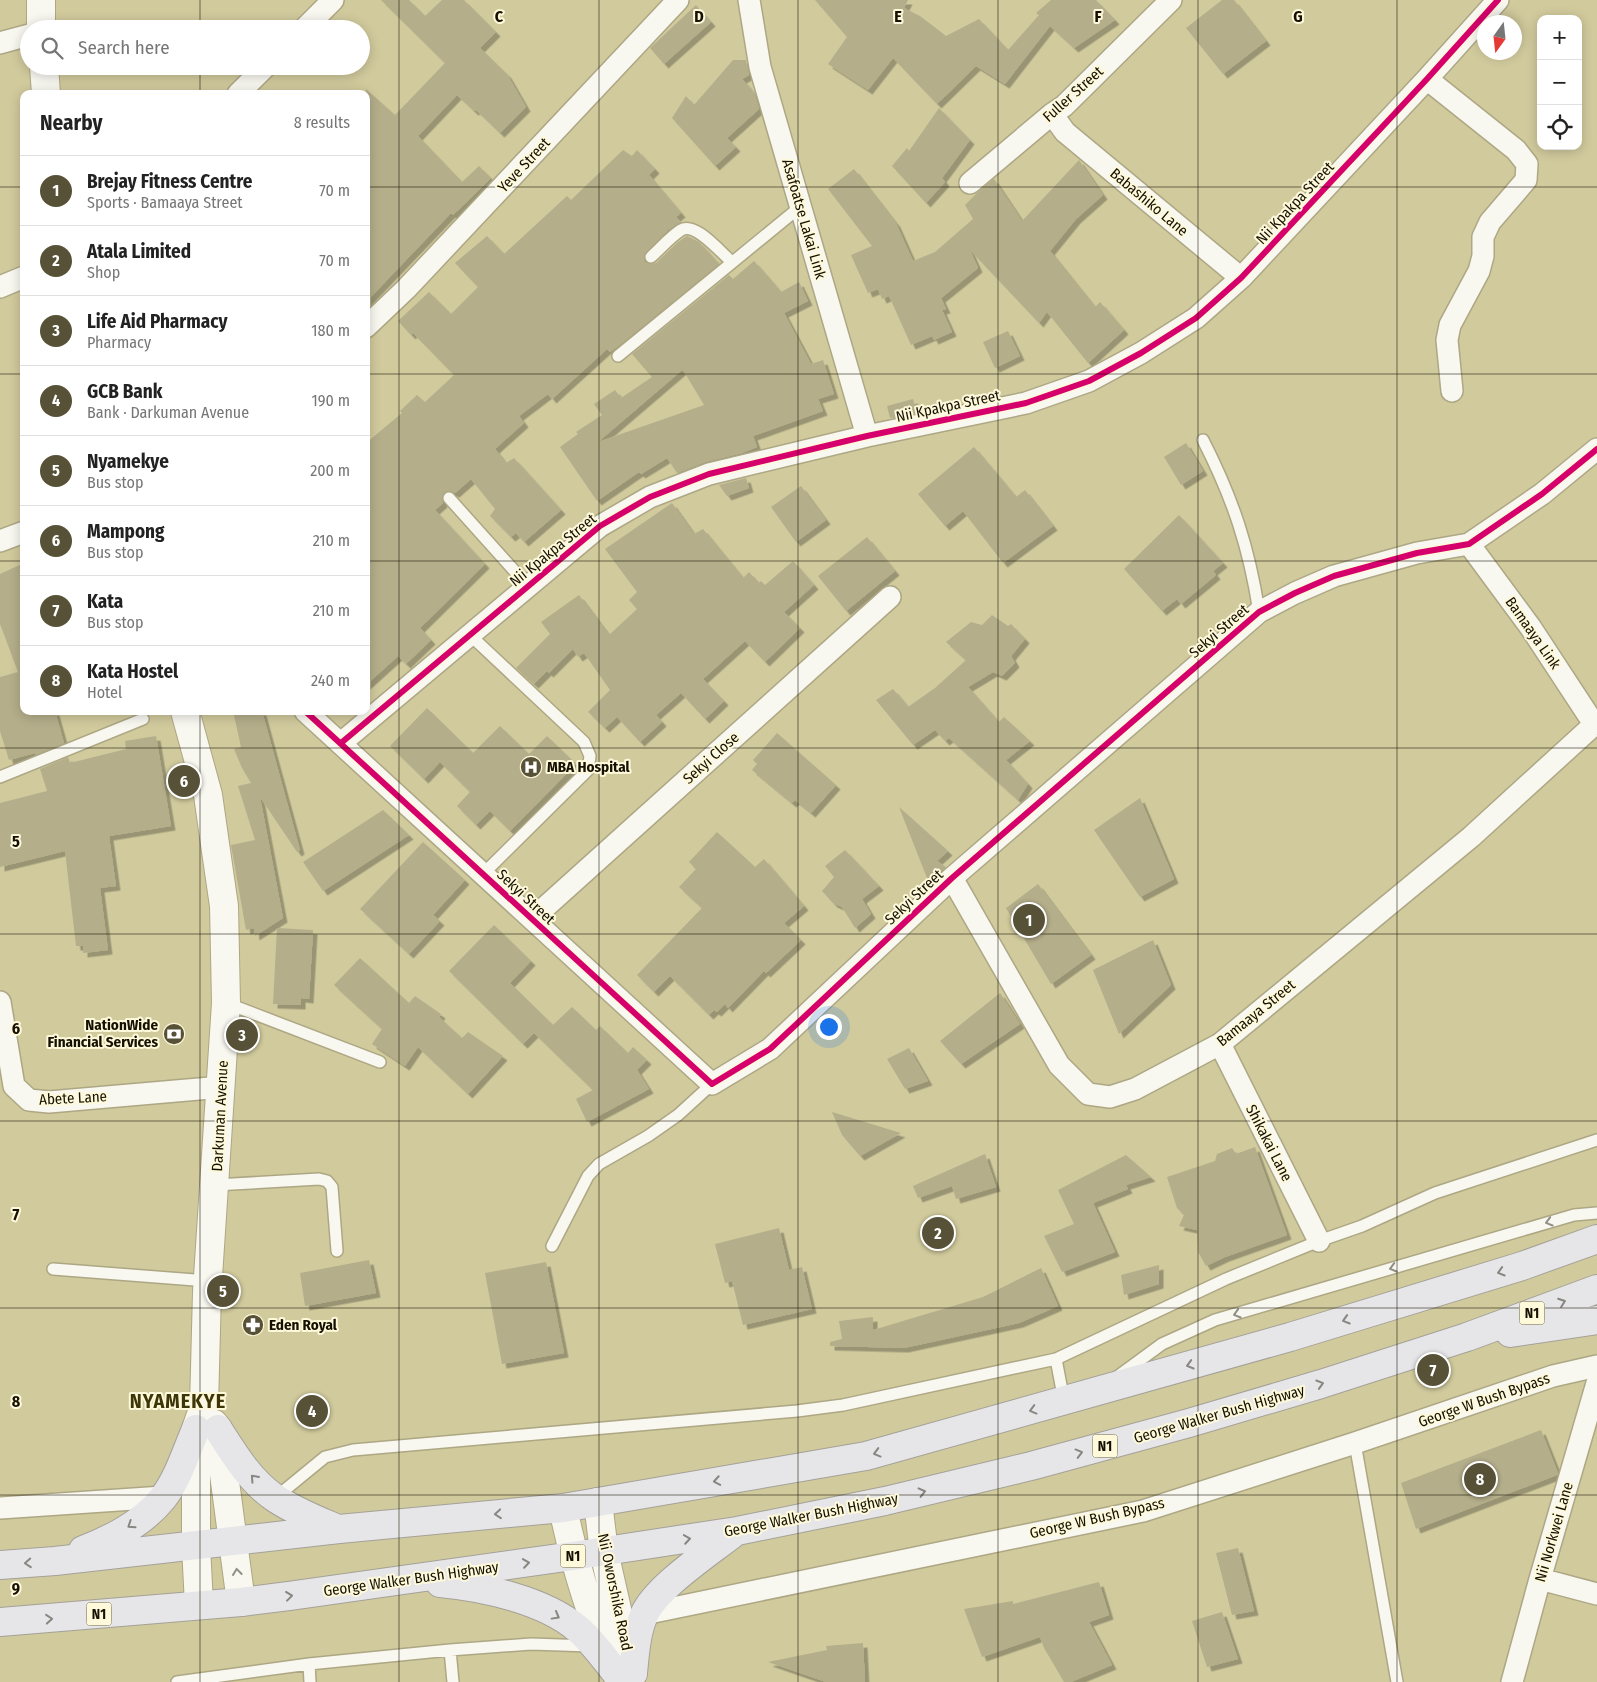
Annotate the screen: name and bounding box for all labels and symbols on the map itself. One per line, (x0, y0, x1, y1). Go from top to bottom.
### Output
text: C (495, 7, 504, 26)
text: D (694, 7, 704, 26)
text: E (894, 7, 902, 26)
text: F (1094, 7, 1102, 26)
text: G (1293, 7, 1303, 26)
north arrow (1477, 15, 1522, 60)
street label: Fuller Street (1039, 62, 1107, 126)
street label: Yeve Street (494, 134, 554, 196)
street label: Asafoatse Lakai Link (778, 157, 830, 281)
street label: Nii Kpakpa Street (1252, 158, 1338, 248)
street label: Babashiko Lane (1106, 164, 1192, 240)
street label: Nii Kpakpa Street (894, 386, 1002, 426)
street label: Nii Kpakpa Street (506, 510, 600, 590)
street label: Bamaaya Link (1501, 593, 1565, 673)
street label: Sekyi Street (1186, 600, 1252, 662)
street label: Sekyi Close (679, 728, 743, 788)
hospital icon: MBA Hospital (519, 755, 543, 779)
place label: MBA Hospital (547, 758, 630, 776)
pin: 6 (168, 762, 200, 800)
text: 5 (12, 832, 20, 851)
street label: Sekyi Street (493, 866, 559, 928)
street label: Sekyi Street (881, 866, 947, 928)
pin: 1 (1013, 901, 1045, 939)
street label: Bamaaya Street (1213, 976, 1299, 1050)
your location (816, 1014, 842, 1040)
place label: NationWide Financial Services (47, 1016, 158, 1051)
pin: 3 (226, 1016, 258, 1054)
text: 6 (12, 1019, 20, 1038)
bank icon: NationWide Financial Services (162, 1022, 186, 1046)
street label: Darkuman Avenue (208, 1060, 232, 1172)
street label: Abete Lane (39, 1087, 107, 1109)
street label: Shikakai Lane (1242, 1102, 1296, 1184)
text: 7 (13, 1205, 20, 1224)
pin: 2 (922, 1214, 954, 1252)
one-way arrow (1546, 1217, 1554, 1227)
one-way arrow (1390, 1262, 1398, 1272)
one-way arrow (1498, 1266, 1506, 1276)
pin: 5 (207, 1272, 239, 1310)
one-way arrow (1557, 1298, 1565, 1308)
road number: N1 (1520, 1302, 1544, 1325)
one-way arrow (1234, 1308, 1242, 1318)
pharmacy icon: Eden Royal (241, 1313, 265, 1337)
one-way arrow (1342, 1314, 1351, 1324)
place label: Eden Royal (269, 1316, 338, 1334)
pin: 7 (1417, 1351, 1449, 1389)
one-way arrow (1186, 1360, 1195, 1370)
street label: George W Bush Bypass (1416, 1369, 1552, 1431)
one-way arrow (1315, 1380, 1323, 1390)
street label: George Walker Bush Highway (1132, 1381, 1307, 1447)
district label: NYAMEKYE (130, 1389, 226, 1413)
text: 8 (12, 1392, 21, 1411)
pin: 4 (296, 1392, 328, 1430)
one-way arrow (1030, 1404, 1038, 1414)
road number: N1 (1092, 1434, 1118, 1458)
one-way arrow (873, 1447, 881, 1457)
one-way arrow (1075, 1448, 1083, 1458)
pin: 8 (1464, 1460, 1496, 1498)
one-way arrow (250, 1474, 259, 1483)
one-way arrow (712, 1476, 721, 1486)
street label: Nii Norkwei Lane (1531, 1480, 1577, 1584)
one-way arrow (917, 1487, 926, 1498)
street label: George Walker Bush Highway (723, 1489, 900, 1541)
street label: George W Bush Bypass (1028, 1494, 1166, 1542)
one-way arrow (493, 1509, 501, 1520)
one-way arrow (128, 1519, 137, 1528)
street label: Nii Oworshika Road (594, 1532, 636, 1652)
one-way arrow (682, 1534, 691, 1544)
road number: N1 (560, 1544, 586, 1568)
one-way arrow (23, 1557, 31, 1568)
street label: George Walker Bush Highway (322, 1558, 500, 1600)
one-way arrow (522, 1558, 530, 1569)
one-way arrow (232, 1567, 243, 1575)
text: 9 (12, 1579, 20, 1598)
one-way arrow (286, 1591, 294, 1602)
road number: N1 (86, 1602, 112, 1626)
one-way arrow (551, 1610, 560, 1620)
one-way arrow (45, 1613, 53, 1624)

